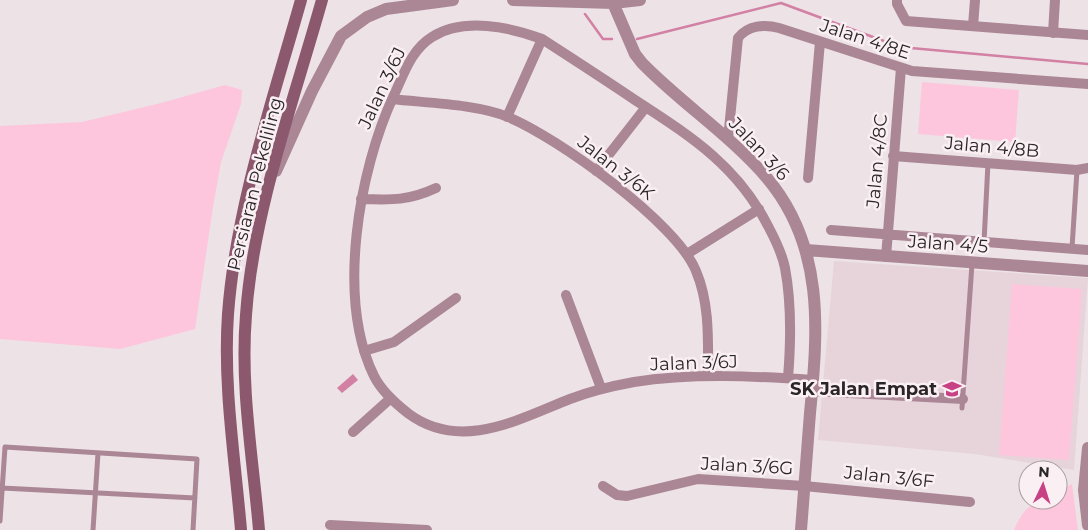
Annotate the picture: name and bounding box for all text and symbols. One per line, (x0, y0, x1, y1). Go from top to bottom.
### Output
street label: Jalan 4/8E (816, 14, 913, 64)
street label: Jalan 3/6J (353, 44, 411, 133)
street label: Persiaran Pekeliling (223, 95, 287, 273)
street label: Jalan 3/6 (723, 112, 794, 185)
street label: Jalan 4/8C (862, 113, 892, 210)
street label: Jalan 3/6K (572, 131, 659, 205)
street label: Jalan 4/8B (943, 132, 1040, 162)
street label: Jalan 4/5 (906, 230, 989, 258)
street label: Jalan 3/6J (649, 350, 738, 376)
place label: SK Jalan Empat (790, 378, 937, 400)
school or university icon: SK Jalan Empat (941, 378, 963, 400)
street label: Jalan 3/6G (699, 453, 794, 479)
north arrow (1018, 460, 1068, 510)
street label: Jalan 3/6F (842, 461, 935, 493)
text: N (1038, 463, 1050, 481)

